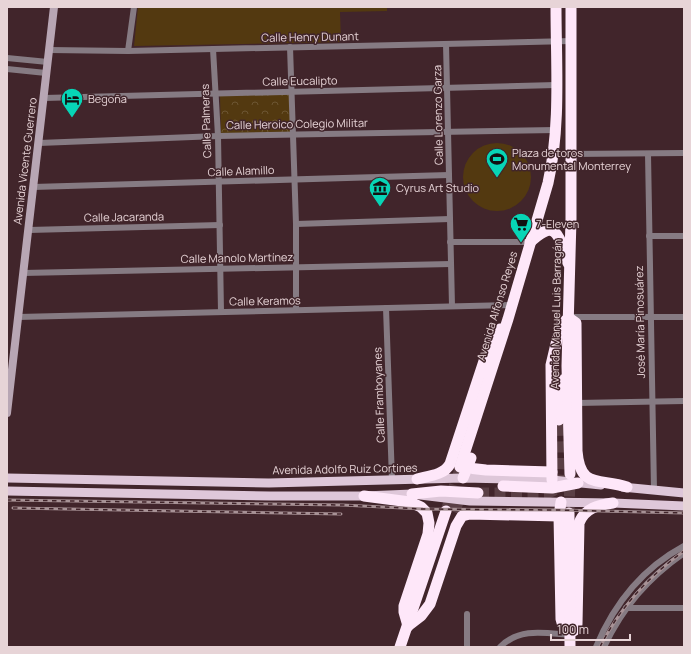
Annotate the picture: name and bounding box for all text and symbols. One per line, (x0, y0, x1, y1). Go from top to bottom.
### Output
street label: Calle Henry Dunant (261, 28, 359, 45)
street label: Calle Lorenzo Garza (429, 65, 446, 165)
street label: Calle Eucalipto (262, 72, 338, 89)
street label: Calle Palmeras (197, 83, 214, 158)
hotel icon: Begoña (59, 86, 85, 119)
place label: Begoña (88, 91, 127, 106)
street label: Avenida Vicente Guerrero (9, 96, 40, 225)
street label: Calle Heroico Colegio Militar (226, 115, 368, 132)
place label: Plaza de toros Monumental Monterrey (512, 145, 631, 173)
sports icon: Plaza de toros Monumental Monterrey (484, 146, 510, 179)
street label: Calle Alamillo (207, 162, 275, 179)
museum icon: Cyrus Art Studio (367, 175, 393, 208)
place label: Cyrus Art Studio (396, 180, 479, 195)
street label: Calle Jacaranda (84, 208, 164, 225)
supermarket icon: 7-Eleven (508, 211, 534, 244)
place label: 7-Eleven (536, 216, 579, 231)
street label: Avenida Manuel Luis Barragán (547, 239, 564, 389)
street label: Calle Manolo Martínez (181, 249, 294, 266)
street label: Avenida Alfonso Reyes (473, 249, 520, 362)
street label: José María Pinosuárez (631, 265, 648, 379)
street label: Calle Keramos (229, 292, 301, 309)
street label: Calle Framboyanes (369, 347, 388, 443)
street label: Avenida Adolfo Ruíz Cortines (272, 460, 418, 477)
scale bar (551, 616, 630, 642)
text: 100 m (557, 621, 589, 638)

